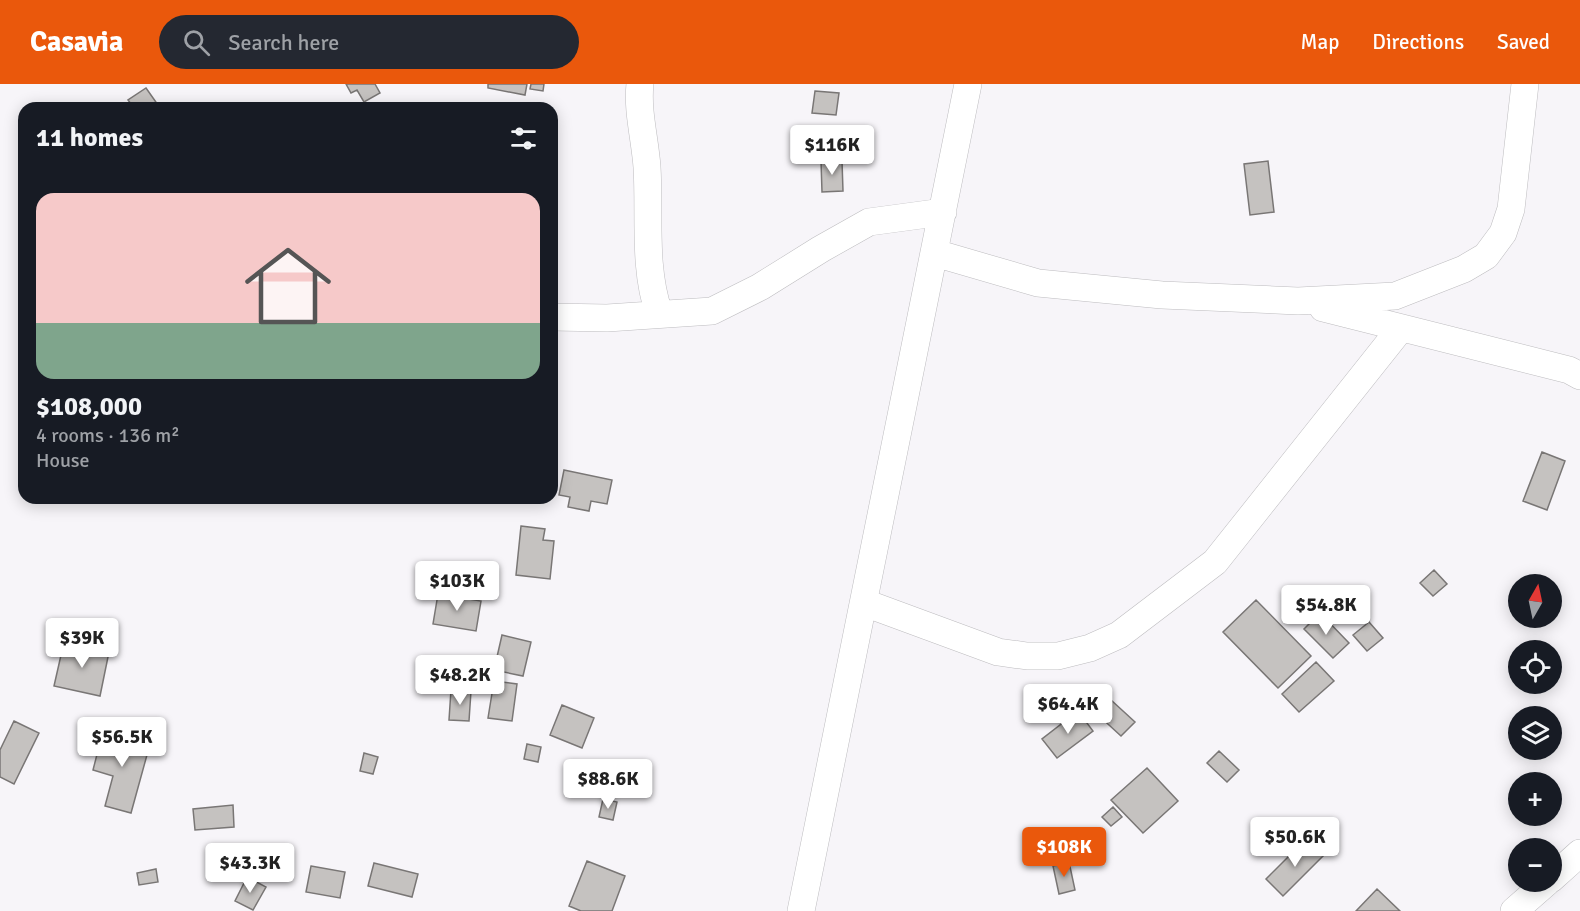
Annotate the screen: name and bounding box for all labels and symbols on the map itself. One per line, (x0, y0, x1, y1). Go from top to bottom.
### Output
pin: $116K (790, 125, 874, 176)
pin: $103K (415, 561, 499, 612)
north arrow (1508, 574, 1562, 628)
pin: $54.8K (1277, 585, 1375, 636)
pin: $39K (46, 618, 118, 669)
pin: $48.2K (411, 655, 509, 706)
pin: $64.4K (1019, 684, 1117, 735)
pin: $56.5K (73, 717, 171, 768)
pin: $88.6K (559, 759, 657, 810)
pin: $50.6K (1246, 817, 1344, 868)
pin: $108K (1022, 827, 1106, 878)
pin: $43.3K (201, 843, 299, 894)

